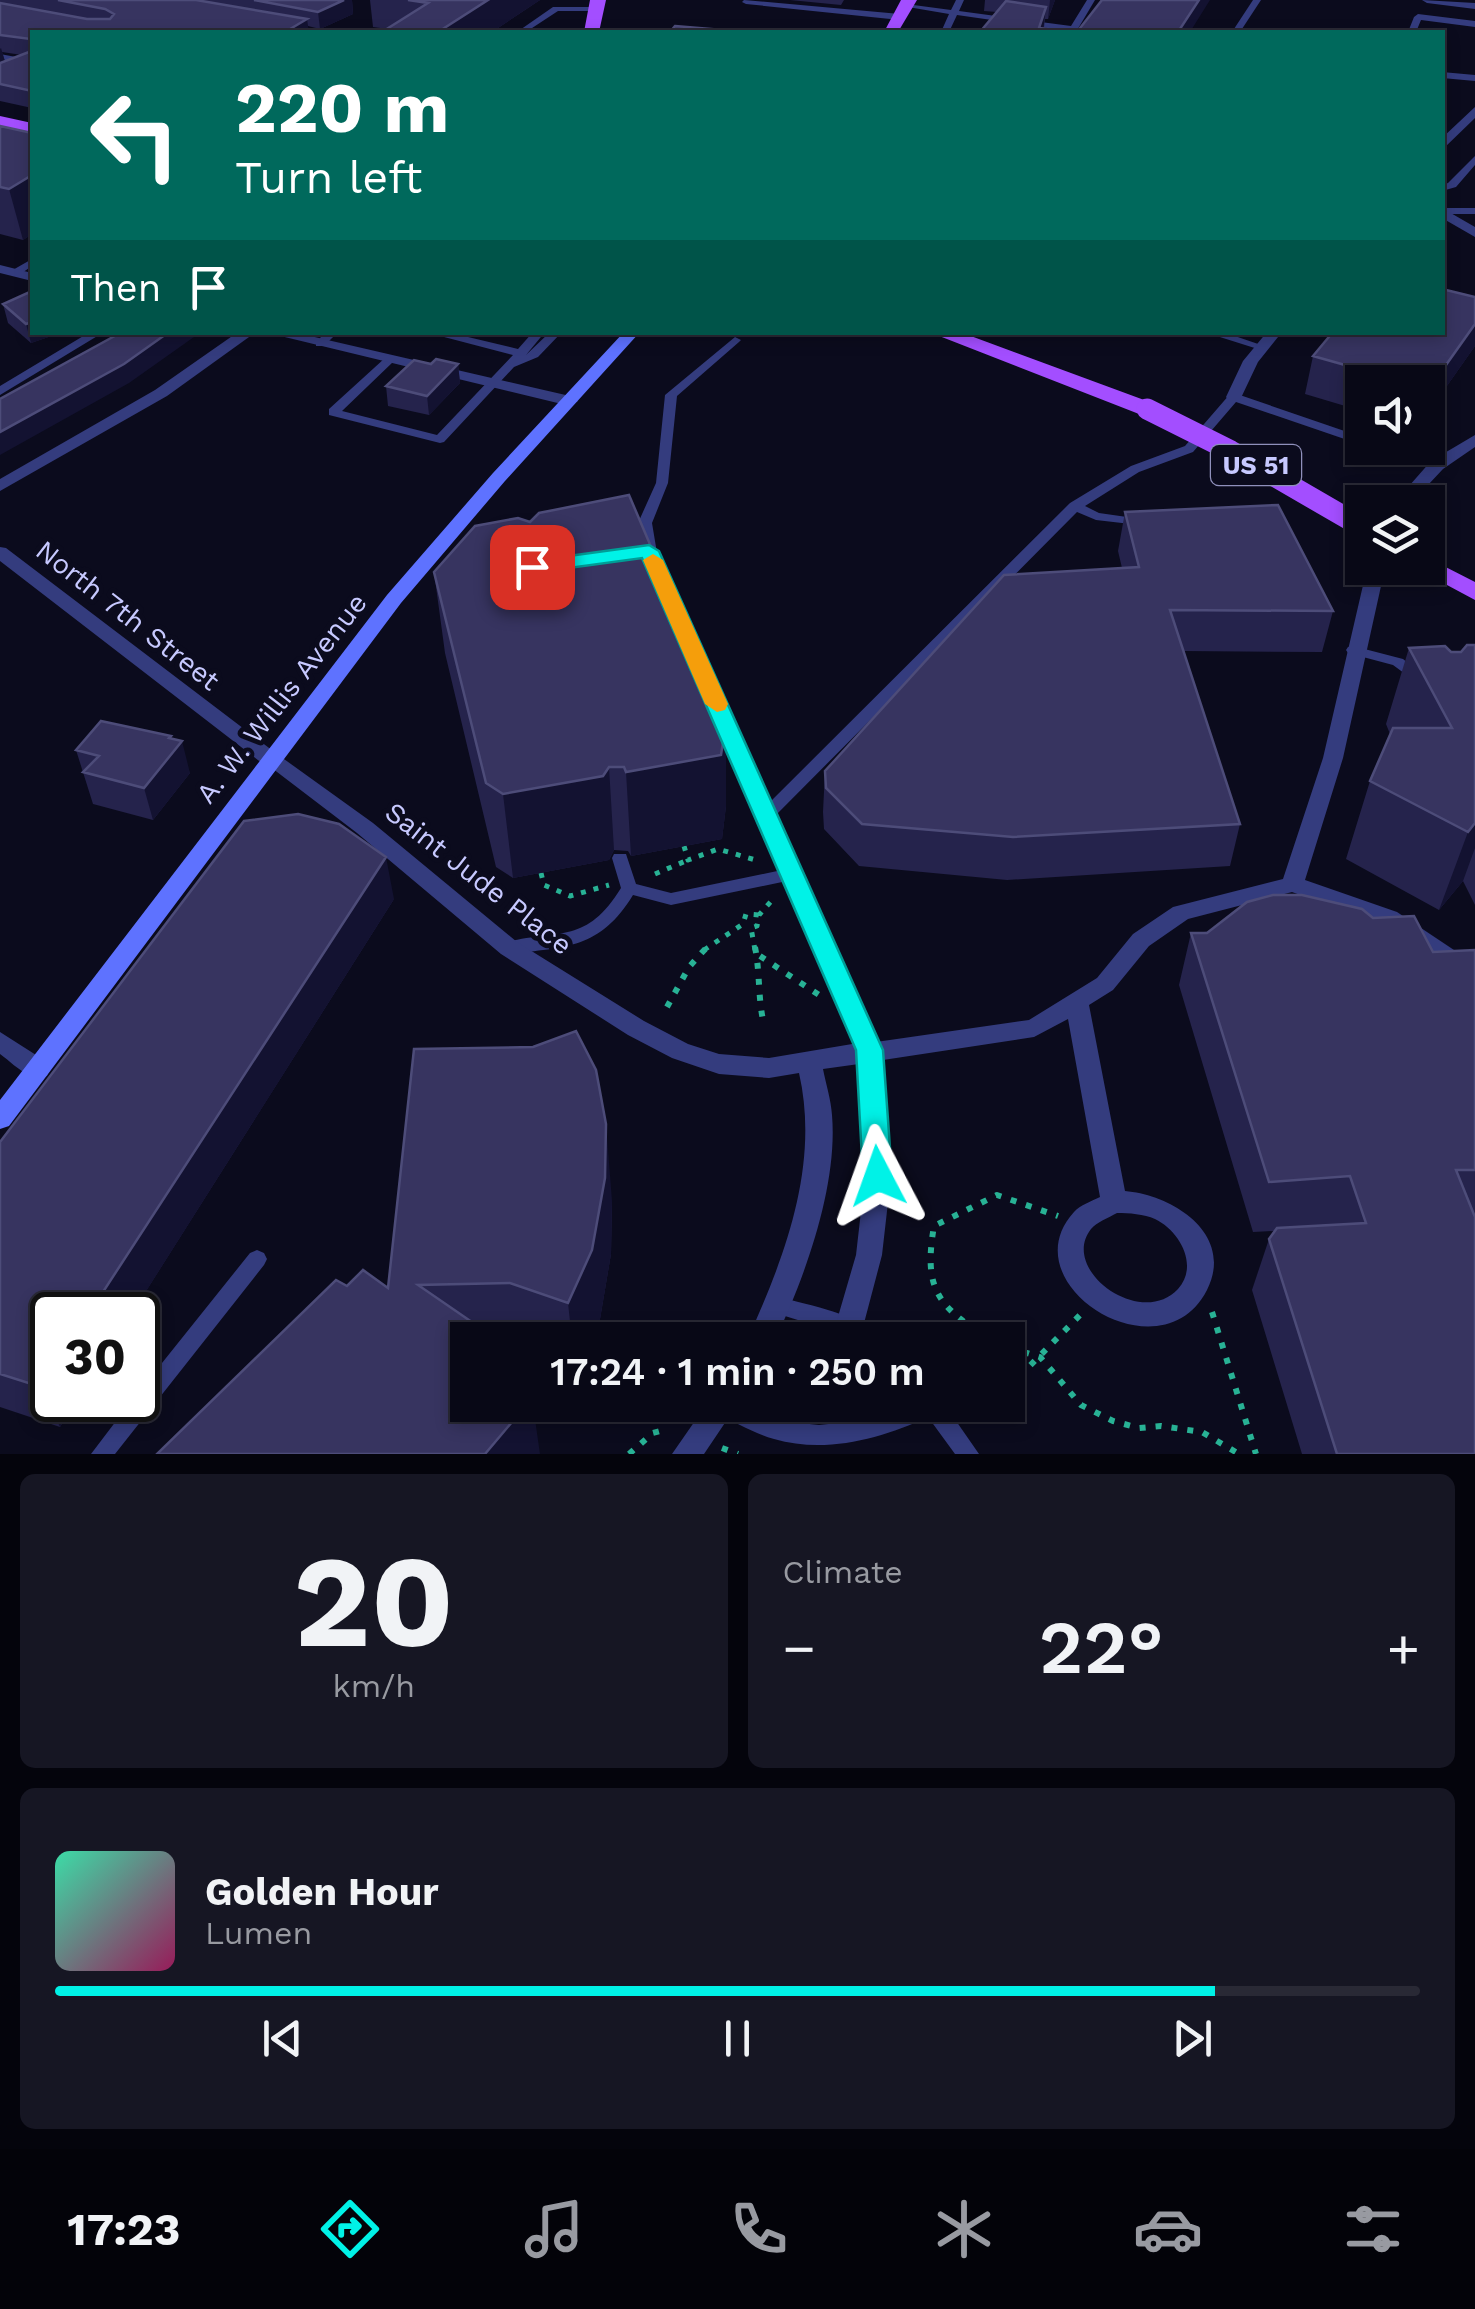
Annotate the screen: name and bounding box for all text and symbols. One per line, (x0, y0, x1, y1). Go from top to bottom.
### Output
text: 220 m (235, 67, 449, 149)
icon: left (70, 70, 200, 200)
text: Turn left (235, 151, 422, 204)
icon: arrive (181, 260, 236, 315)
text: Then (70, 266, 161, 310)
map controls (1345, 365, 1445, 585)
button: sound (1345, 365, 1445, 465)
road number: US 51 (1211, 445, 1301, 485)
button: layers (1345, 485, 1445, 585)
pin (490, 525, 575, 610)
street label: North 7th Street (29, 533, 226, 697)
icon: arrive (505, 540, 560, 595)
street label: A. W. Willis Avenue (189, 587, 374, 810)
street label: Saint Jude Place (379, 795, 579, 962)
position arrow (826, 1124, 930, 1228)
speed limit sign: 30 (30, 1292, 160, 1422)
text: 17:24 · 1 min · 250 m (550, 1350, 925, 1394)
text: 20 (293, 1525, 454, 1678)
text: Climate (783, 1553, 903, 1591)
text: 22° (1039, 1603, 1164, 1691)
text: − (783, 1616, 816, 1680)
text: + (1387, 1616, 1420, 1680)
text: km/h (333, 1667, 415, 1705)
text: Golden Hour (205, 1870, 439, 1914)
text: Lumen (205, 1914, 312, 1952)
icon: previous (255, 2011, 310, 2066)
icon: pause (710, 2011, 765, 2066)
icon: next (1165, 2011, 1220, 2066)
icon: directions (315, 2194, 385, 2264)
icon: music (519, 2194, 589, 2264)
icon: phone (724, 2194, 794, 2264)
icon: climate (929, 2194, 999, 2264)
icon: car (1133, 2194, 1203, 2264)
icon: filters (1338, 2194, 1408, 2264)
text: 17:23 (67, 2203, 180, 2256)

